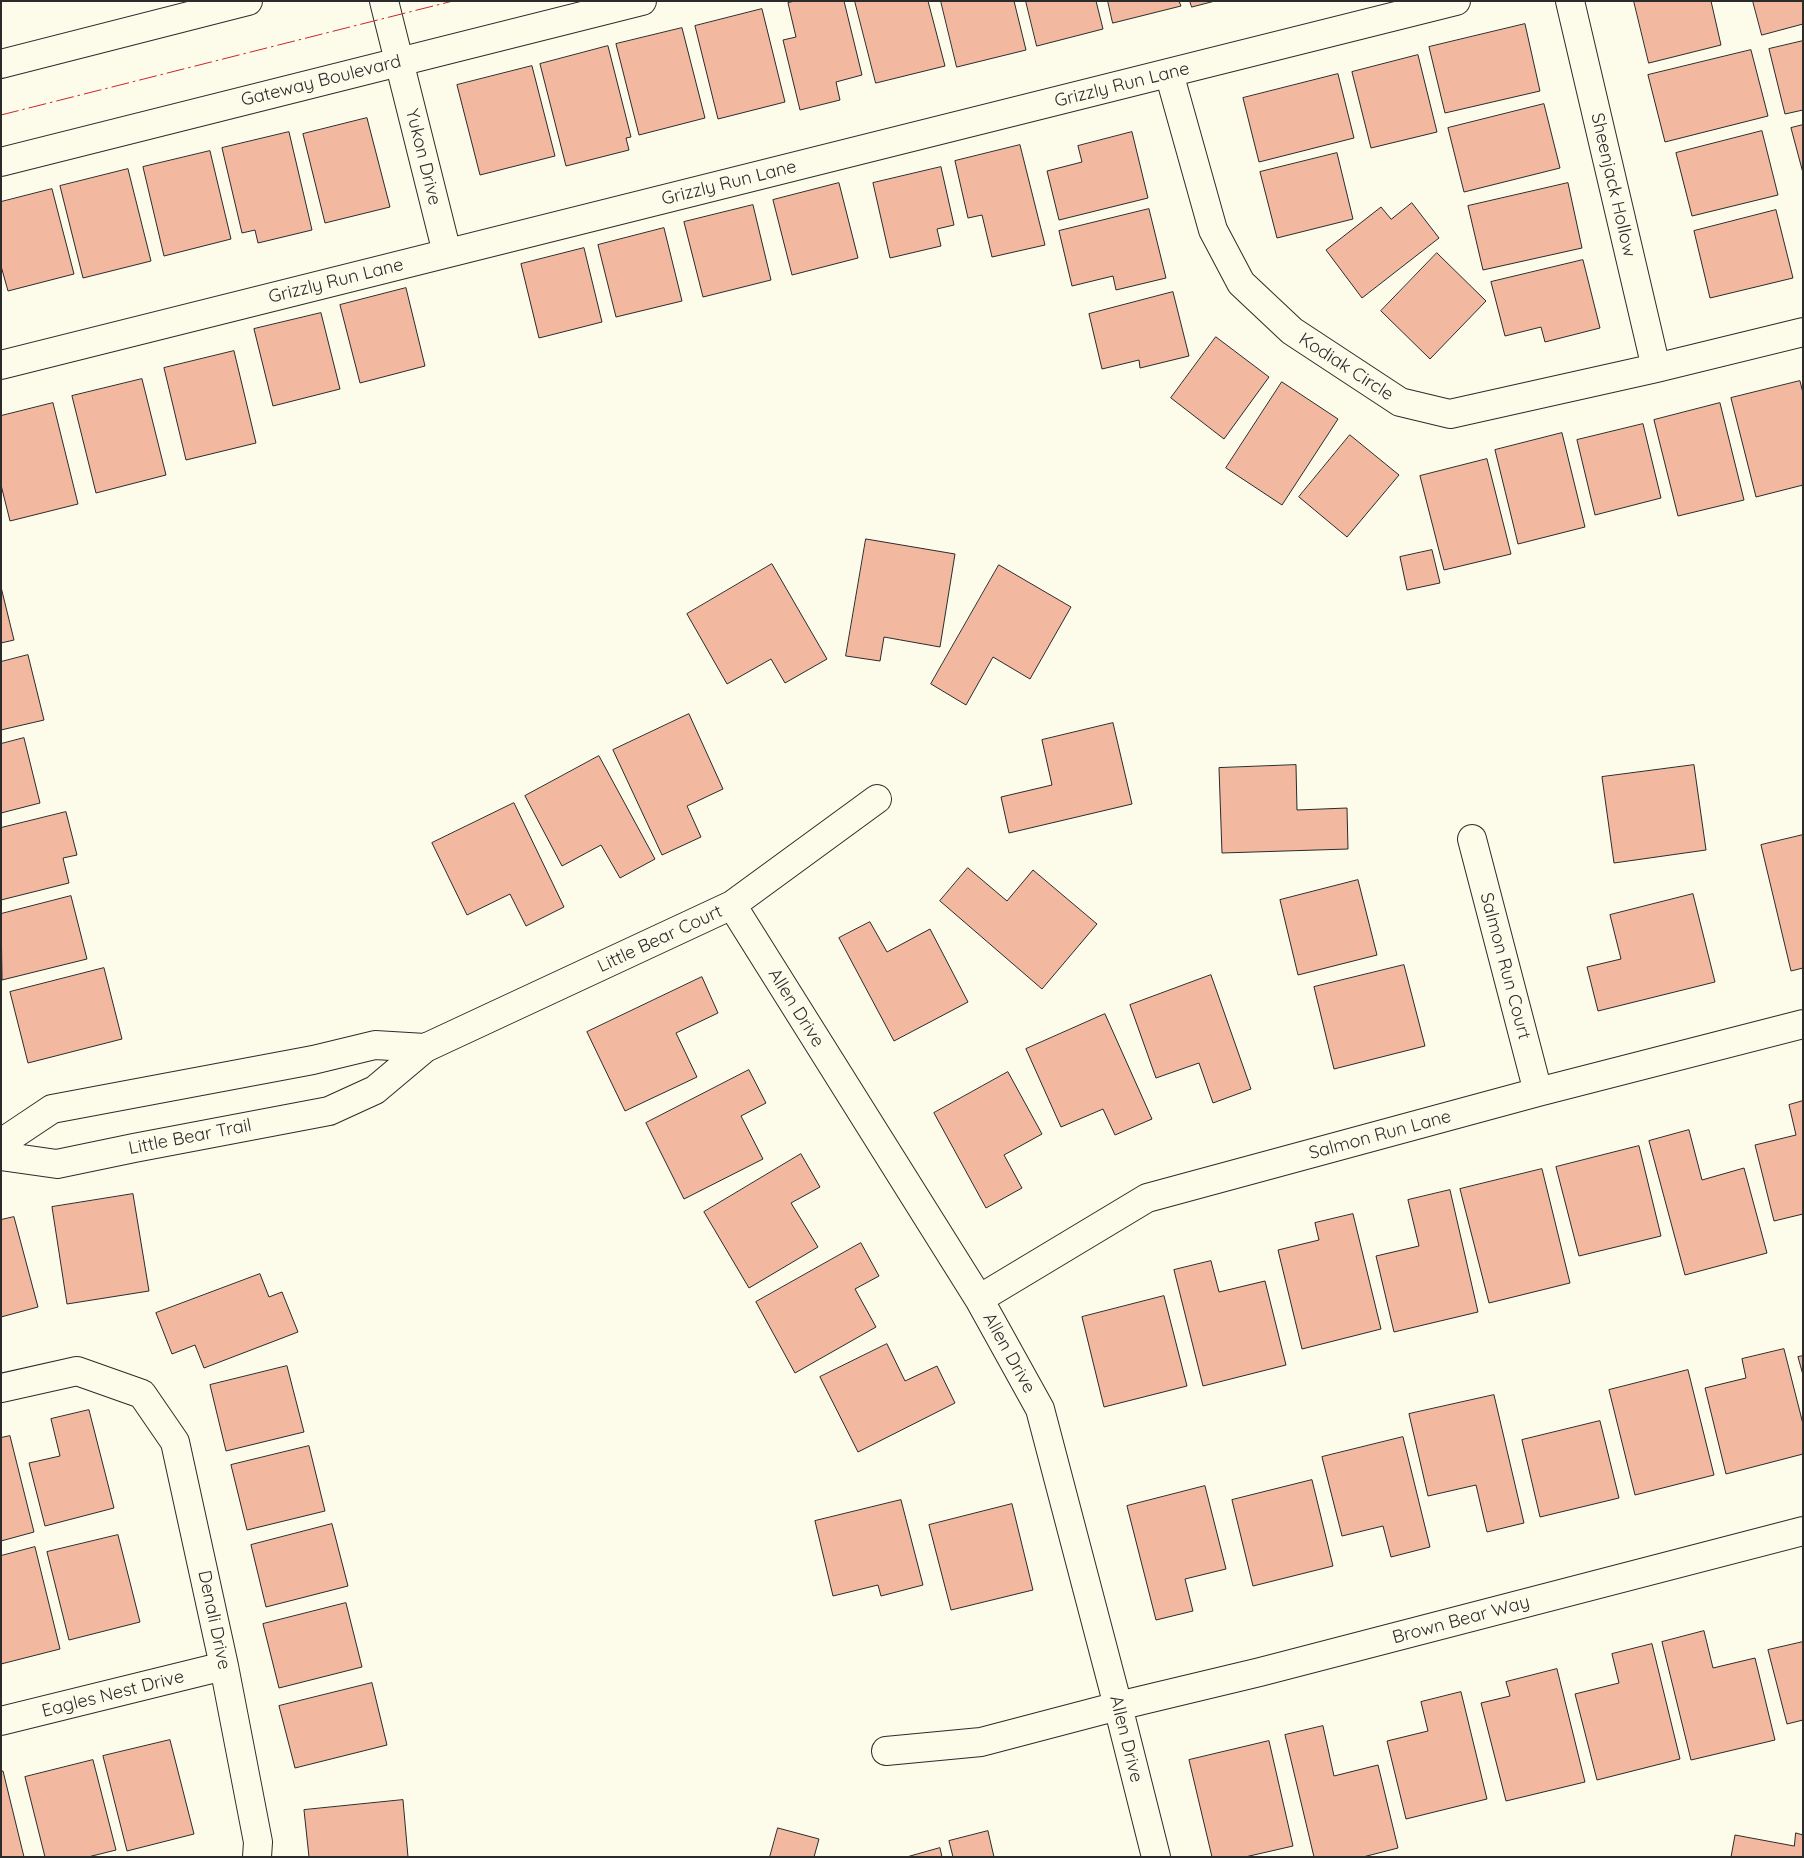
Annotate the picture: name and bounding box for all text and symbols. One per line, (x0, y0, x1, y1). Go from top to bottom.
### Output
street label: Gateway Boulevard (239, 51, 403, 111)
street label: Grizzly Run Lane (1052, 58, 1192, 112)
street label: Yukon Drive (401, 107, 445, 207)
street label: Sheenjack Hollow (1586, 111, 1640, 259)
street label: Grizzly Run Lane (659, 156, 799, 210)
street label: Grizzly Run Lane (266, 254, 406, 308)
street label: Kodiak Circle (1295, 328, 1397, 406)
street label: Salmon Run Court (1475, 890, 1535, 1042)
street label: Little Bear Court (594, 901, 726, 977)
street label: Allen Drive (763, 965, 829, 1051)
street label: Salmon Run Lane (1307, 1106, 1453, 1164)
street label: Little Bear Trail (127, 1114, 253, 1160)
street label: Allen Drive (978, 1309, 1040, 1397)
street label: Denali Drive (193, 1568, 235, 1672)
street label: Brown Bear Way (1390, 1591, 1532, 1649)
street label: Eagles Nest Drive (40, 1666, 186, 1722)
street label: Allen Drive (1105, 1693, 1147, 1785)

